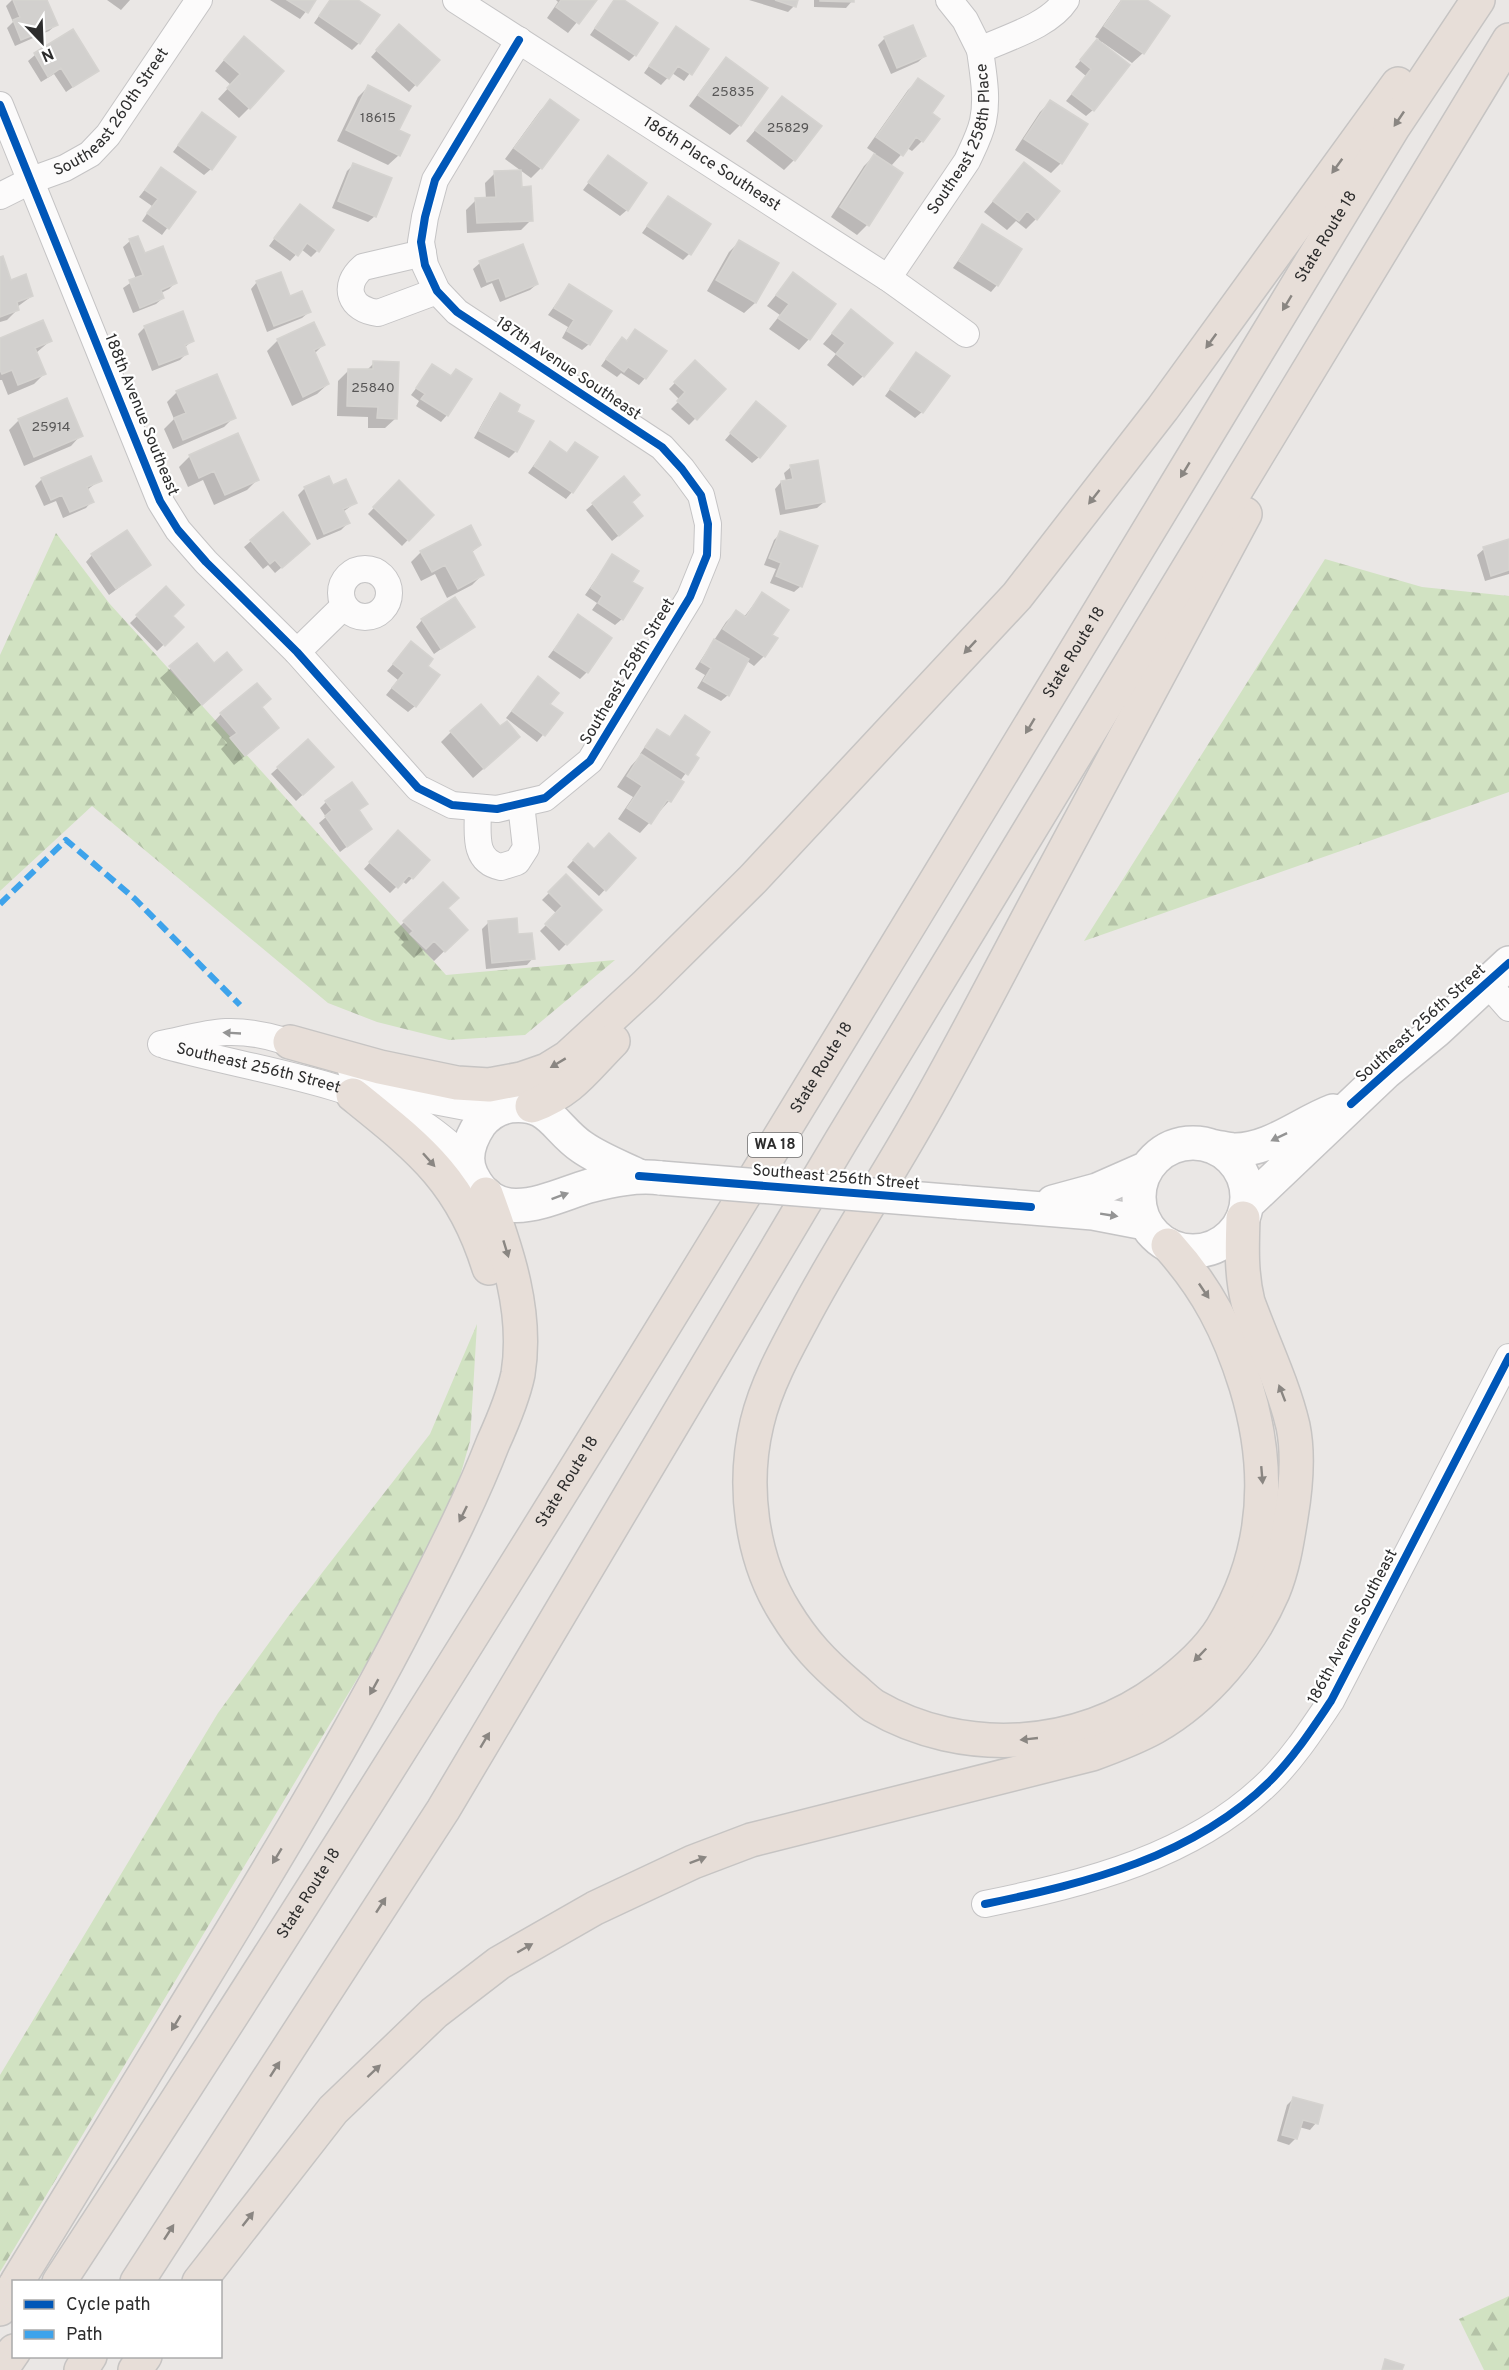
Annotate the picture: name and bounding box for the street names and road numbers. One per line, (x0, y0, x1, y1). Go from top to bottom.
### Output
street label: Southeast 260th Street (51, 44, 174, 181)
street label: Southeast 258th Place (923, 62, 995, 219)
street label: 186th Place Southeast (639, 113, 784, 216)
street label: State Route 18 (1291, 187, 1362, 287)
street label: 187th Avenue Southeast (491, 313, 645, 425)
street label: 188th Avenue Southeast (99, 331, 183, 499)
street label: Southeast 258th Street (576, 595, 680, 749)
street label: State Route 18 (1039, 603, 1110, 702)
street label: Southeast 256th Street (1352, 960, 1490, 1088)
street label: State Route 18 (787, 1018, 858, 1118)
street label: Southeast 256th Street (174, 1039, 343, 1099)
road number: WA 18 (748, 1133, 802, 1157)
street label: Southeast 256th Street (751, 1161, 921, 1195)
street label: State Route 18 (532, 1433, 603, 1531)
street label: 186th Avenue Southeast (1304, 1546, 1402, 1708)
street label: State Route 18 (273, 1844, 346, 1943)

